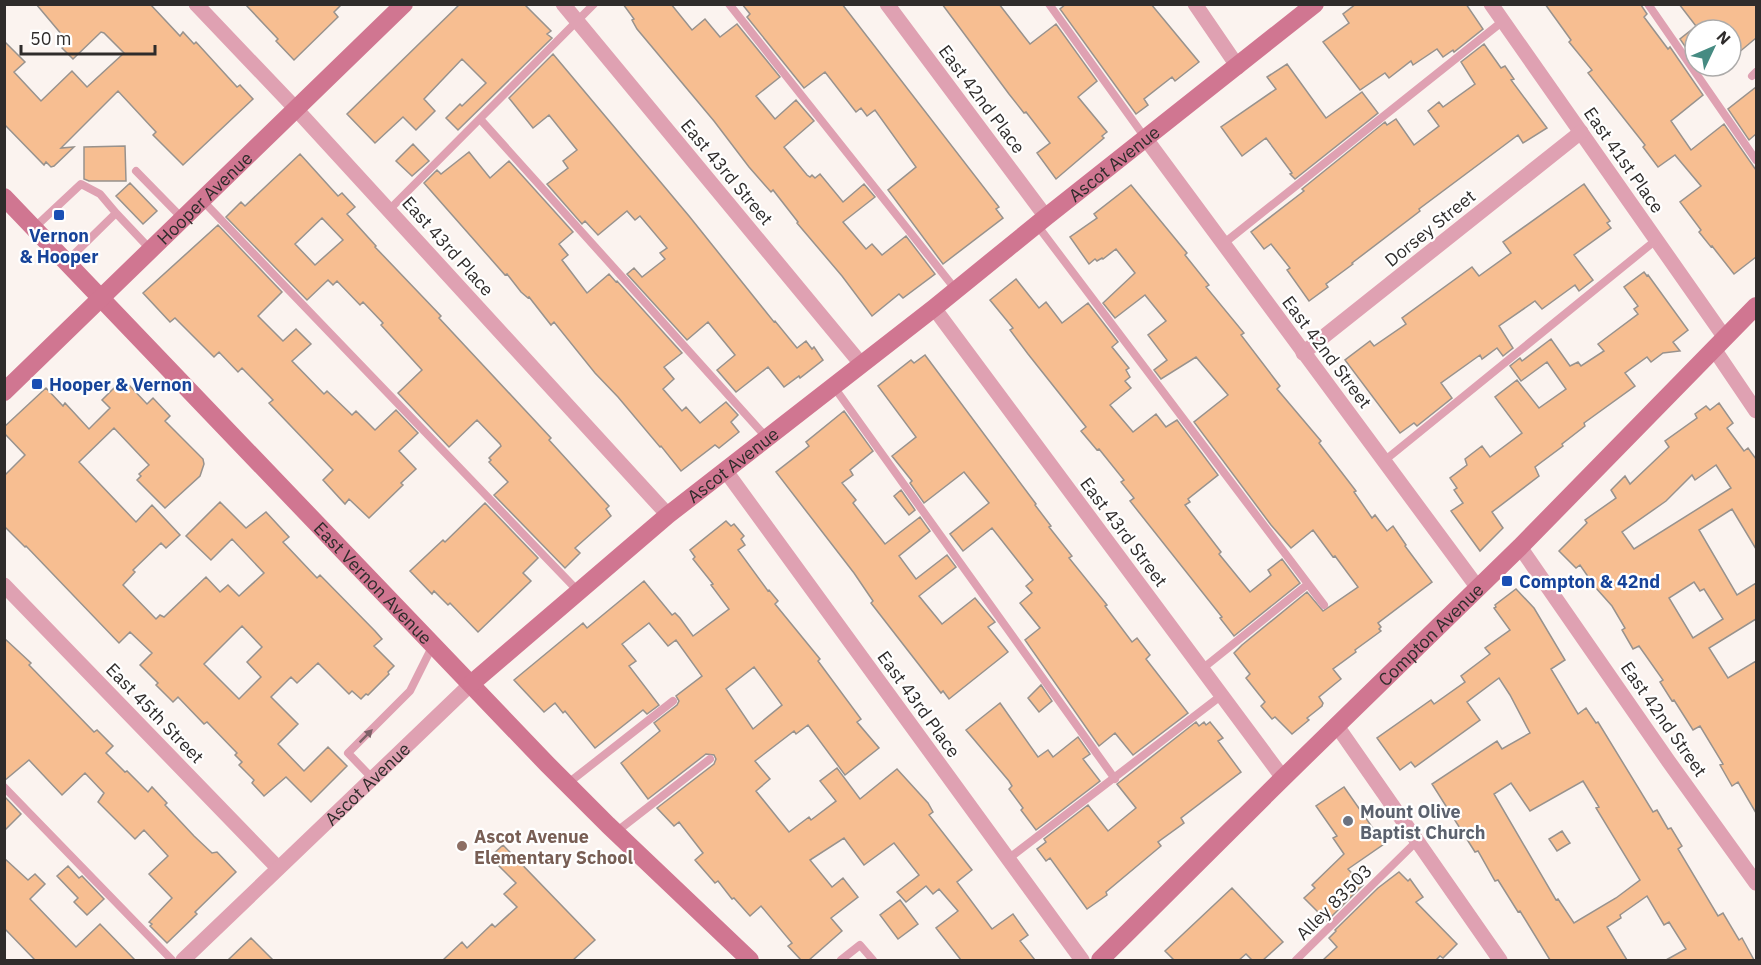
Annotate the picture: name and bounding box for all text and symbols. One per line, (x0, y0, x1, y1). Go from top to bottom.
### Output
scale bar (21, 18, 154, 56)
north arrow (1683, 18, 1743, 78)
text: N (1713, 26, 1735, 49)
text: 50 m (30, 27, 72, 50)
street label: East 42nd Place (934, 40, 1030, 158)
street label: East 41st Place (1579, 102, 1669, 218)
street label: East 43rd Street (676, 114, 778, 230)
street label: Ascot Avenue (1064, 120, 1164, 207)
street label: Hooper Avenue (152, 146, 257, 249)
street label: Dorsey Street (1380, 184, 1480, 272)
street label: East 43rd Place (397, 191, 499, 301)
marker: Vernon & Hooper (52, 208, 66, 222)
place label: Vernon & Hooper (20, 224, 98, 268)
street label: East 42nd Street (1277, 291, 1377, 413)
place label: Hooper & Vernon (49, 373, 192, 396)
marker: Hooper & Vernon (30, 377, 44, 391)
street label: Ascot Avenue (682, 422, 783, 508)
street label: East 43rd Street (1075, 473, 1173, 591)
street label: East Vernon Avenue (309, 516, 437, 649)
place label: Compton & 42nd (1519, 570, 1660, 593)
marker: Compton & 42nd (1500, 574, 1514, 588)
street label: Compton Avenue (1373, 578, 1488, 691)
street label: East 43rd Place (873, 646, 966, 762)
street label: East 42nd Street (1616, 657, 1712, 781)
street label: East 45th Street (101, 658, 209, 768)
one-way arrow (358, 729, 372, 743)
street label: Ascot Avenue (319, 737, 415, 830)
place label: Mount Olive Baptist Church (1360, 800, 1486, 844)
marker: Mount Olive Baptist Church (1341, 814, 1355, 828)
place label: Ascot Avenue Elementary School (474, 825, 633, 869)
marker: Ascot Avenue Elementary School (455, 839, 469, 853)
street label: Alley 83503 (1291, 859, 1377, 945)

